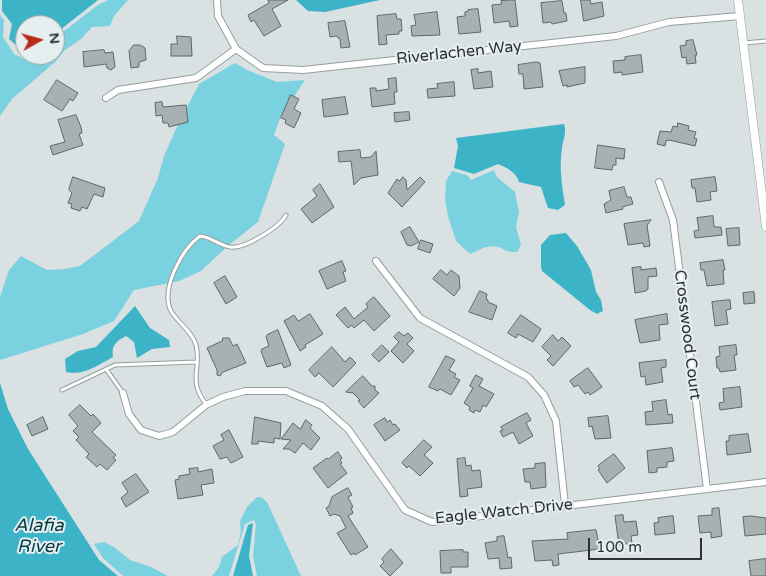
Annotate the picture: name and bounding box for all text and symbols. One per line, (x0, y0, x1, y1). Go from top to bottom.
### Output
north arrow (15, 15, 65, 65)
text: N (45, 32, 64, 45)
street label: Riverlachen Way (395, 37, 523, 69)
street label: Crosswood Court (670, 269, 704, 401)
street label: Eagle Watch Drive (434, 495, 574, 529)
water label: Alafia River (14, 515, 64, 558)
scale bar (591, 528, 705, 560)
text: 100 m (596, 538, 642, 556)

